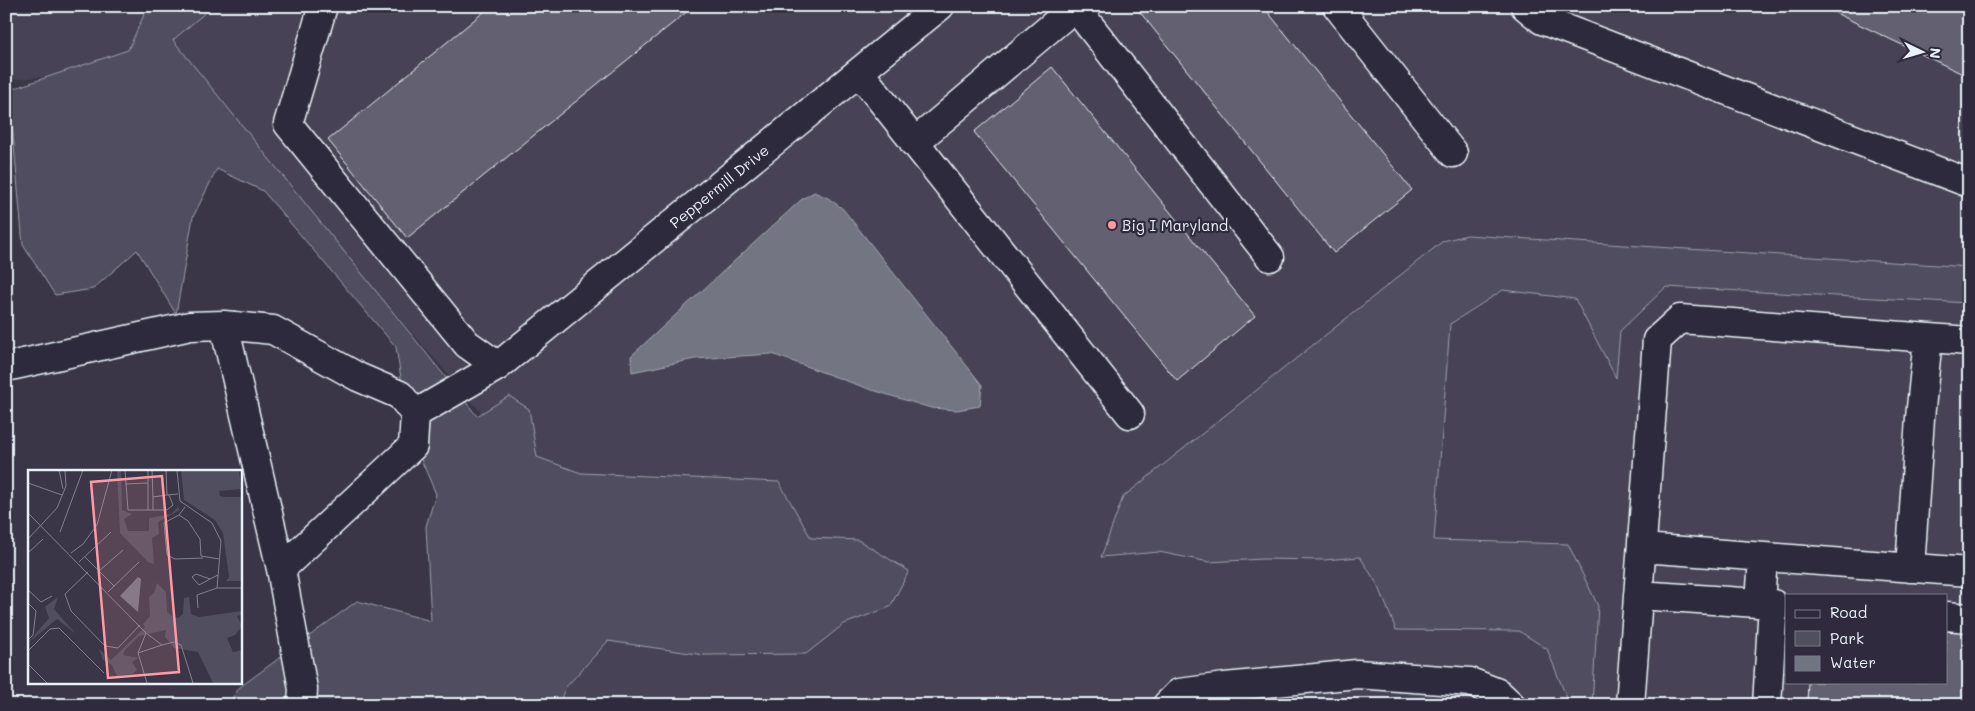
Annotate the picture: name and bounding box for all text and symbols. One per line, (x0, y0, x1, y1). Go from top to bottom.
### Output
north arrow (1898, 28, 1948, 78)
text: N (1926, 47, 1945, 59)
street label: Peppermill Drive (665, 140, 773, 232)
place label: Big I Maryland (1122, 215, 1228, 235)
marker: Big I Maryland (1106, 219, 1118, 231)
inset map (28, 470, 241, 684)
legend (1785, 594, 1948, 684)
text: Road (1830, 602, 1867, 622)
text: Park (1830, 628, 1864, 648)
text: Water (1830, 652, 1876, 672)

